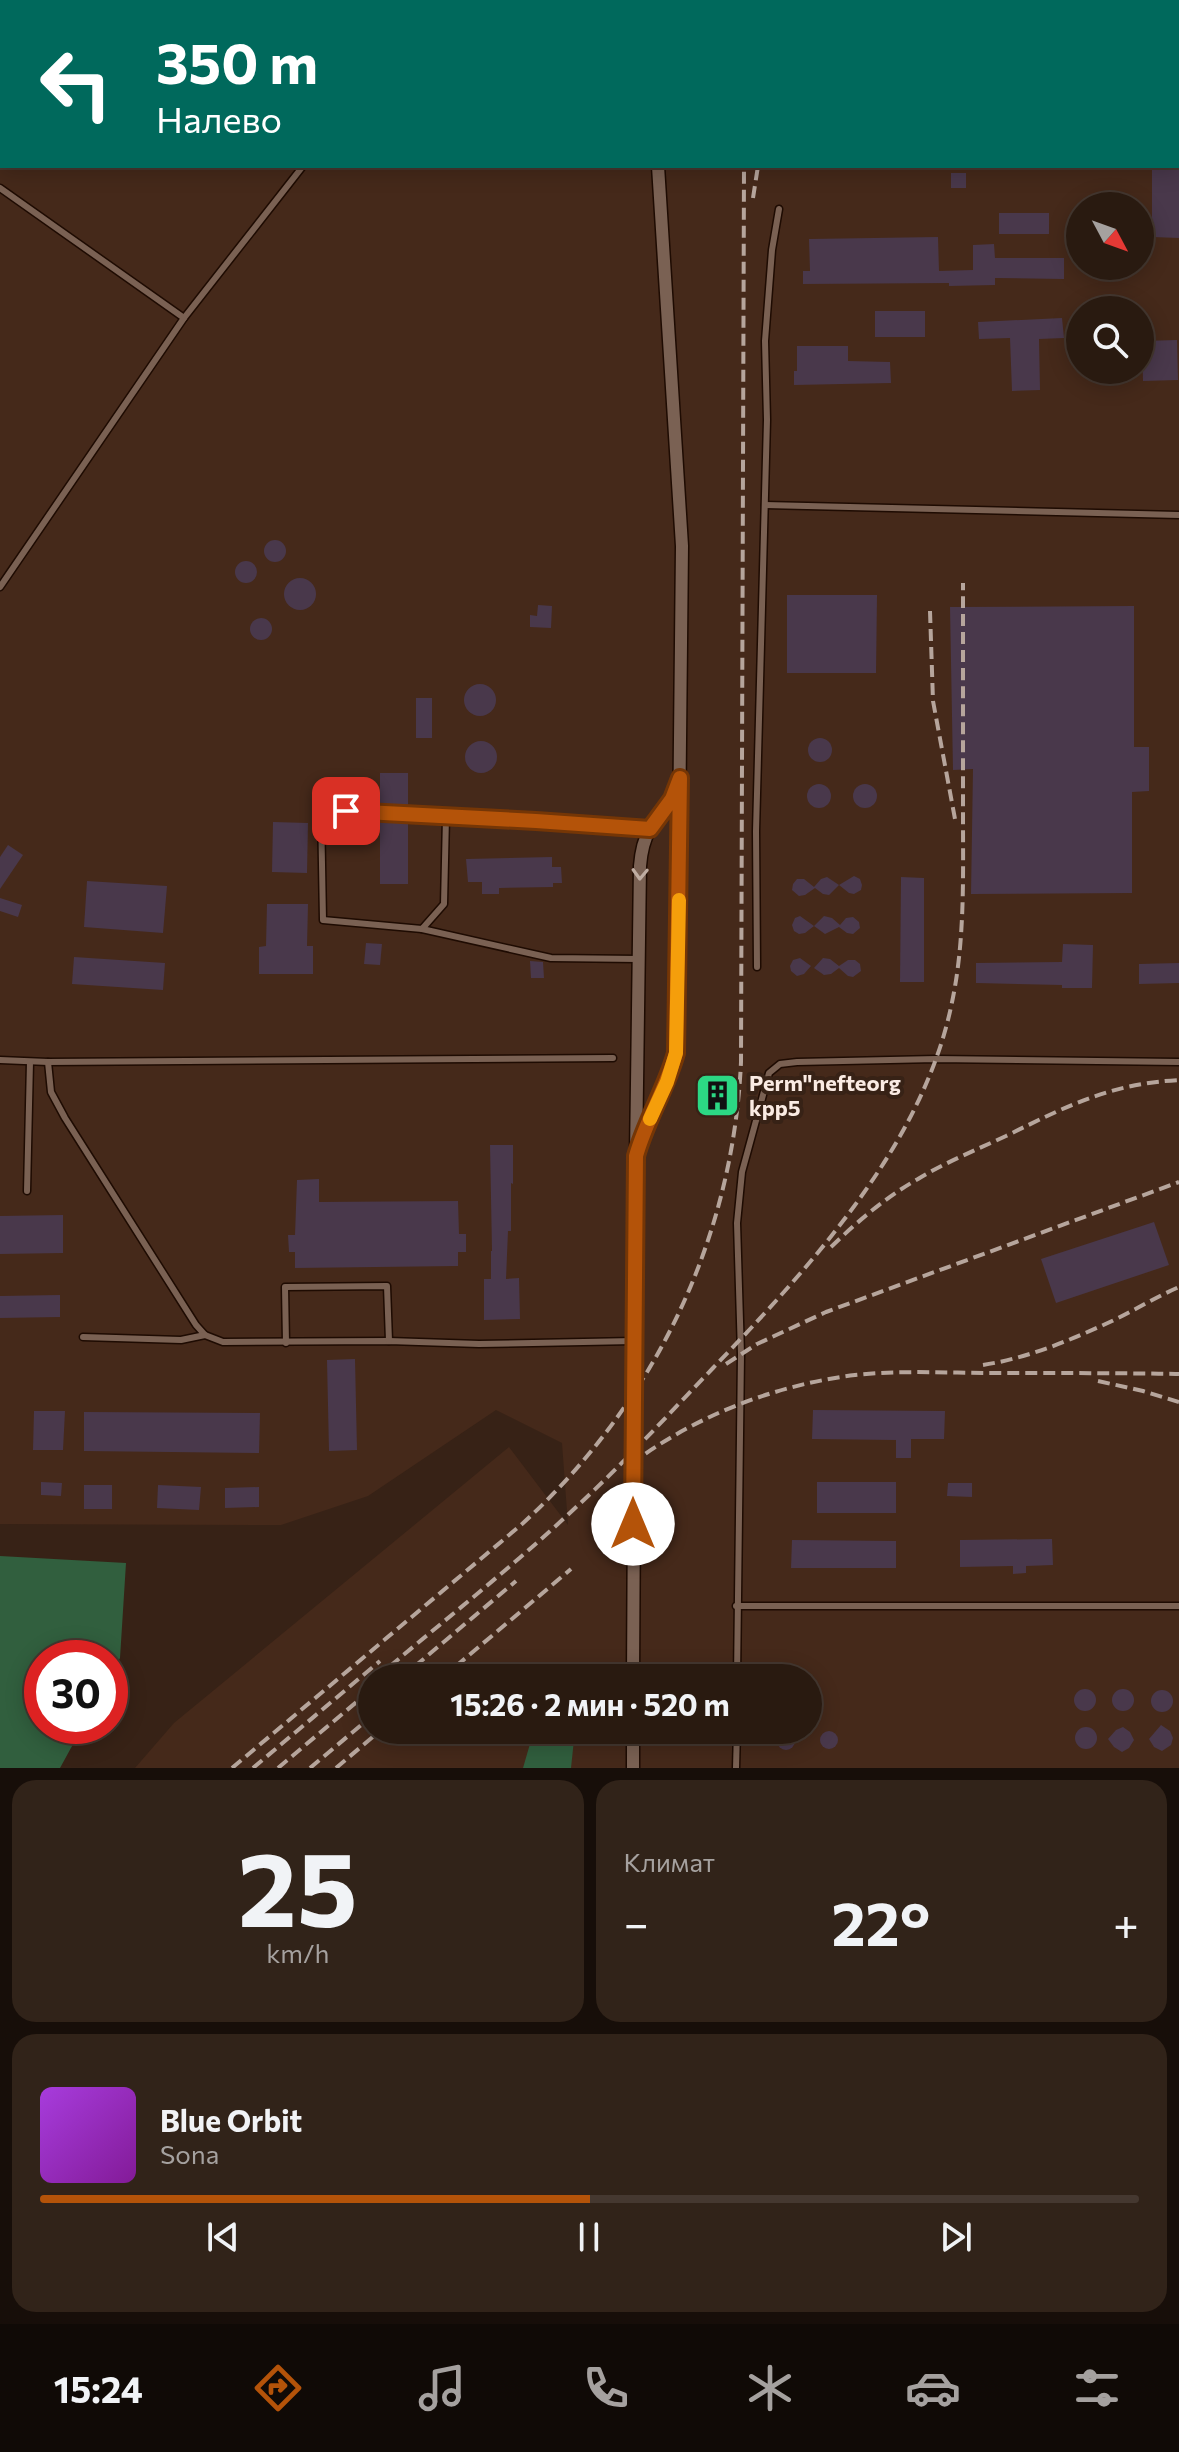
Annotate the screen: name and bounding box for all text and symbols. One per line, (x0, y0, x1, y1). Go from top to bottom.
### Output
text: 350 m (156, 27, 318, 96)
icon: left (24, 32, 128, 136)
text: Налево (156, 96, 282, 140)
north arrow (1066, 192, 1154, 280)
map controls (1066, 192, 1154, 384)
button: search (1066, 296, 1154, 384)
pin (312, 777, 380, 845)
icon: arrive (324, 789, 368, 833)
one-way arrow (631, 868, 649, 881)
place label: Perm"nefteorg kpp5 (749, 1069, 901, 1121)
building icon: Perm"nefteorg kpp5 (694, 1072, 742, 1120)
position arrow (591, 1482, 675, 1566)
speed limit sign: 30 (24, 1640, 128, 1744)
text: 15:26 · 2 мин · 520 m (450, 1685, 730, 1722)
text: 25 (238, 1821, 358, 1948)
text: Климат (624, 1846, 715, 1877)
text: 22° (831, 1885, 930, 1958)
text: − (624, 1895, 649, 1949)
text: + (1113, 1895, 1139, 1949)
text: km/h (266, 1937, 329, 1968)
text: Blue Orbit (160, 2101, 302, 2138)
text: Sona (160, 2138, 219, 2169)
icon: previous (201, 2215, 245, 2259)
icon: pause (567, 2215, 611, 2259)
icon: next (934, 2215, 978, 2259)
icon: directions (250, 2360, 306, 2416)
icon: music (414, 2360, 470, 2416)
icon: phone (578, 2360, 634, 2416)
icon: climate (742, 2360, 798, 2416)
icon: car (905, 2360, 961, 2416)
icon: filters (1069, 2360, 1125, 2416)
text: 15:24 (54, 2366, 143, 2410)

